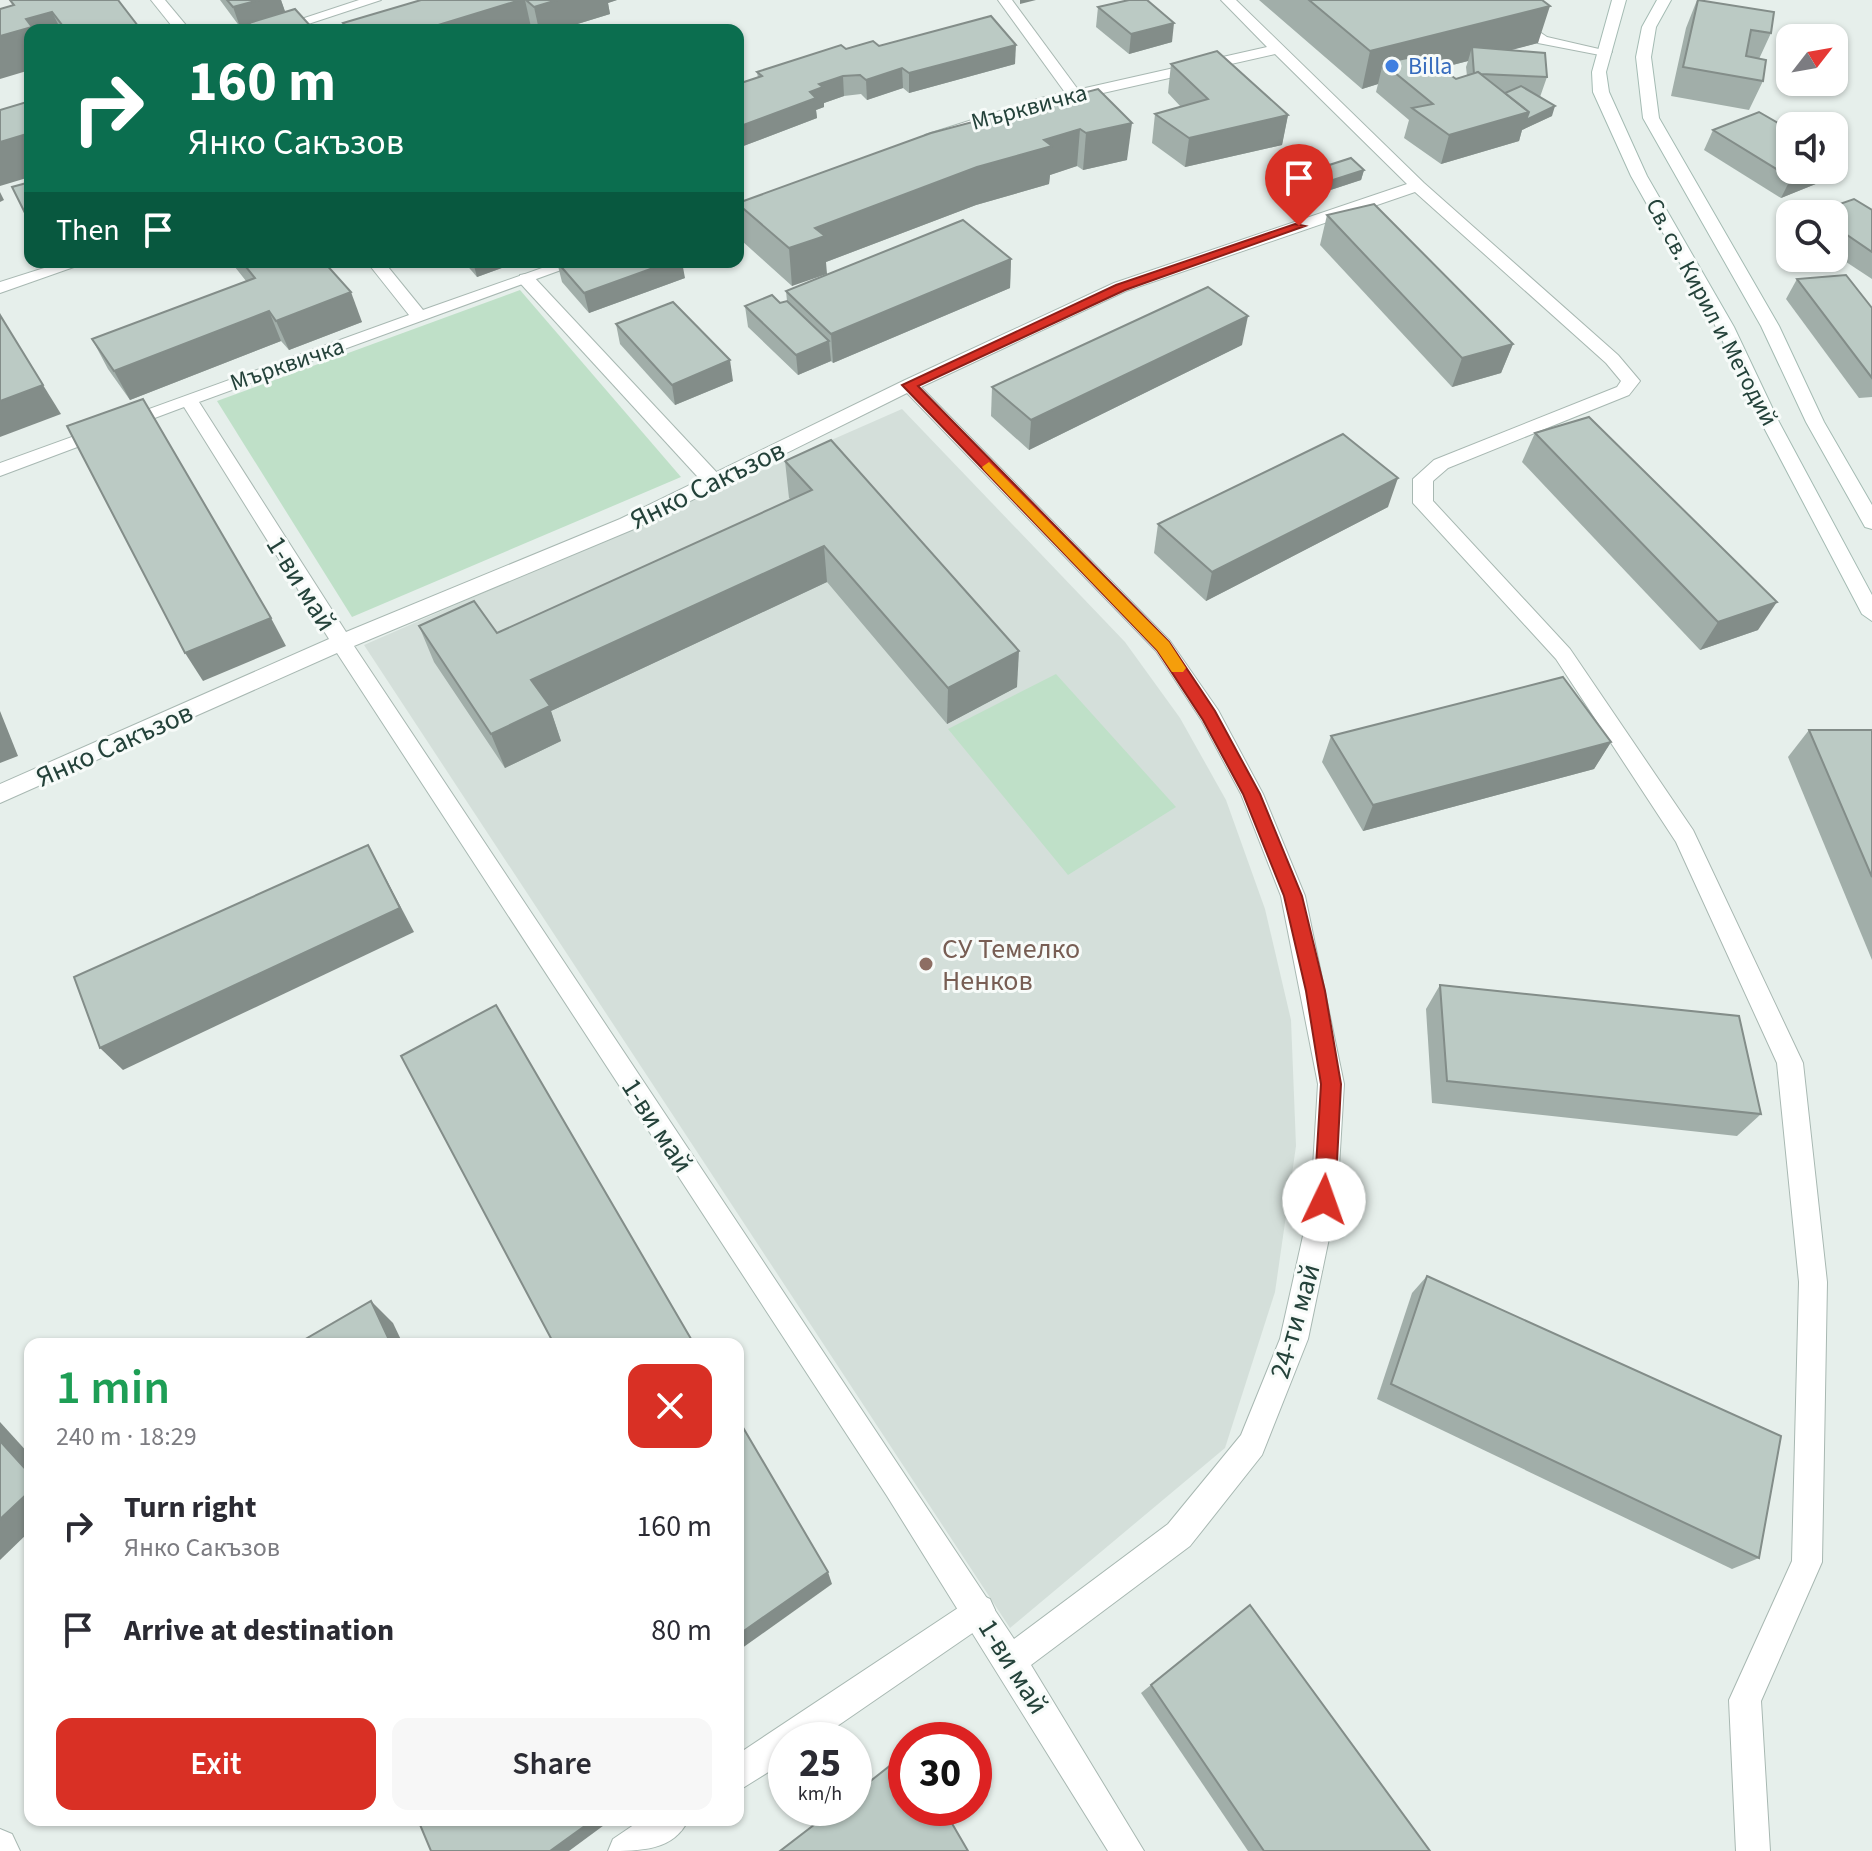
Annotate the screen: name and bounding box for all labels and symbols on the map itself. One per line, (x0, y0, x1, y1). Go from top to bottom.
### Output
north arrow (1776, 24, 1848, 96)
place label: Billa (1408, 49, 1452, 84)
marker: Billa (1383, 57, 1401, 75)
street label: Мърквичка (967, 75, 1091, 140)
pin (1265, 144, 1333, 226)
street label: Св. св. Кирил и Методий (1637, 192, 1787, 432)
street label: Мърквичка (225, 329, 349, 400)
street label: Янко Сакъзов (623, 430, 792, 540)
street label: 1-ви май (256, 528, 346, 639)
street label: Янко Сакъзов (30, 692, 199, 797)
place label: СУ Темелко Ненков (942, 929, 1080, 1001)
marker: СУ Темелко Ненков (917, 955, 935, 973)
street label: 1-ви май (612, 1070, 703, 1181)
position arrow (1282, 1158, 1366, 1242)
street label: 24-ти май (1260, 1259, 1330, 1383)
street label: 1-ви май (968, 1611, 1058, 1722)
speed limit sign: 30 (888, 1722, 992, 1826)

